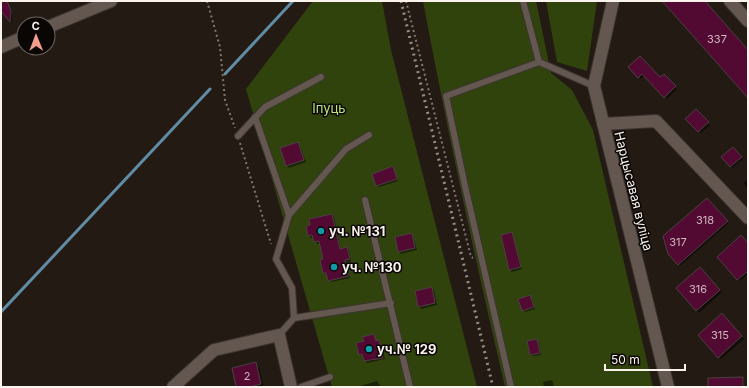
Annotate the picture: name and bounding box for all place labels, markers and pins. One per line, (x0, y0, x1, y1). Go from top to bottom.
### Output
place label: уч. №131 (329, 223, 385, 239)
marker: уч. №131 (316, 226, 326, 236)
place label: уч. №130 (342, 259, 402, 275)
marker: уч. №130 (329, 262, 339, 272)
place label: уч.№ 129 (377, 341, 437, 357)
marker: уч.№ 129 (364, 344, 374, 354)

